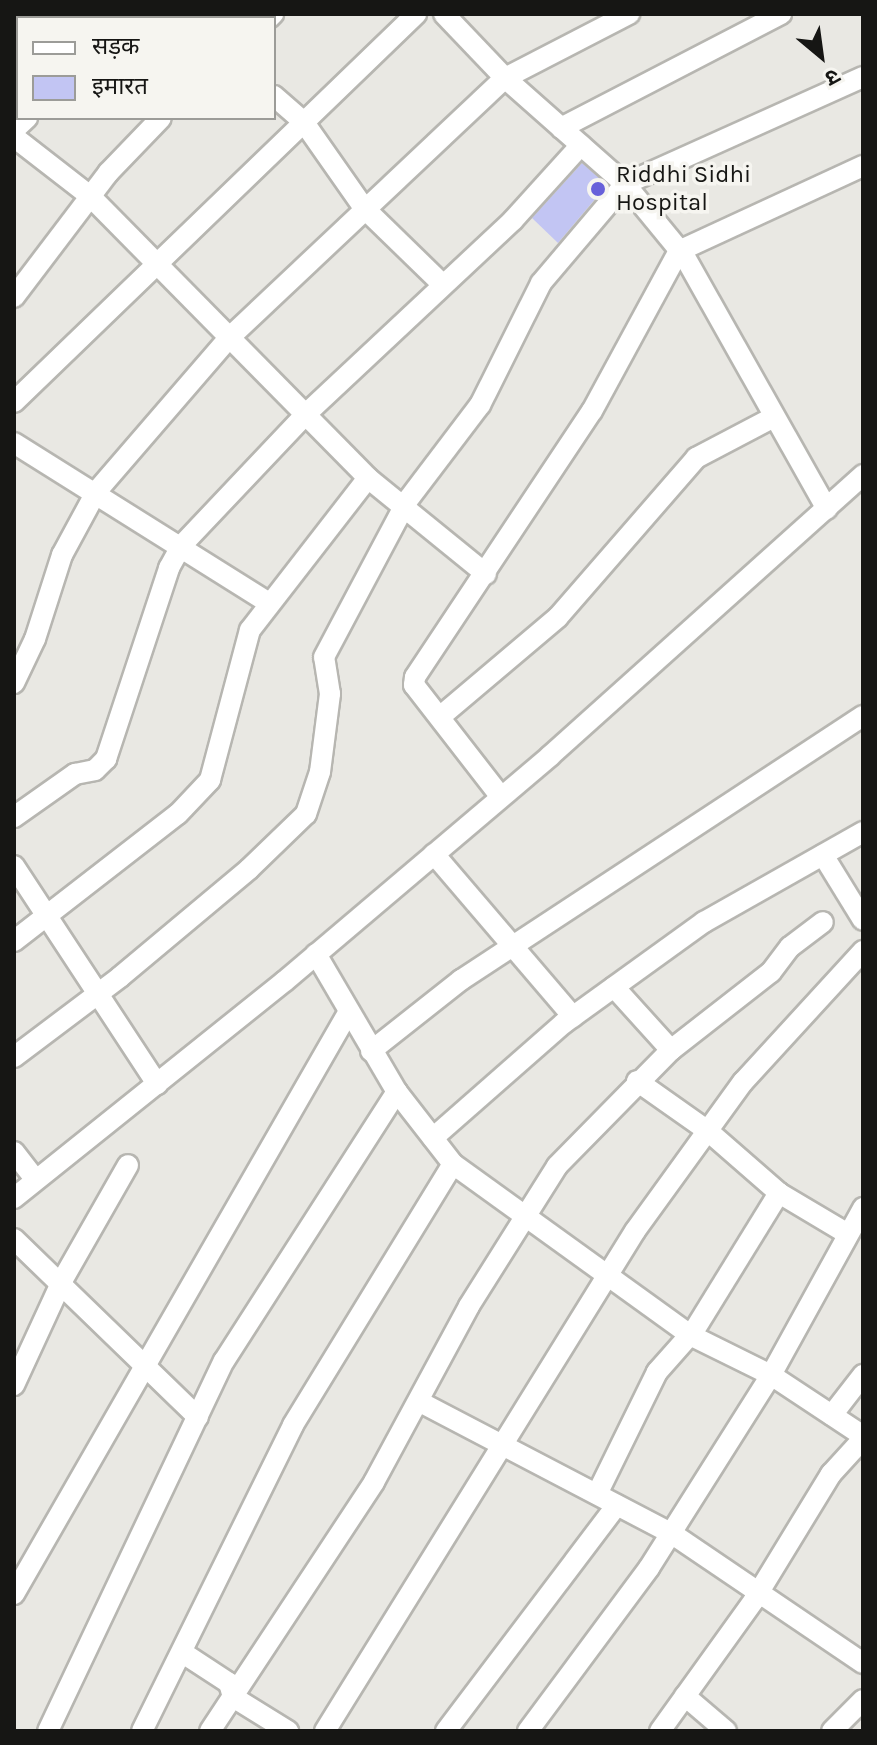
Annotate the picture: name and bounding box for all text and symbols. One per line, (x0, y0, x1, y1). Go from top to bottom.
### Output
legend (16, 16, 276, 120)
north arrow (781, 16, 861, 96)
text: सड़क (92, 32, 140, 60)
text: उ (821, 62, 845, 91)
text: इमारत (92, 72, 148, 100)
place label: Riddhi Sidhi Hospital (616, 161, 751, 217)
marker: Riddhi Sidhi Hospital (587, 178, 609, 200)

